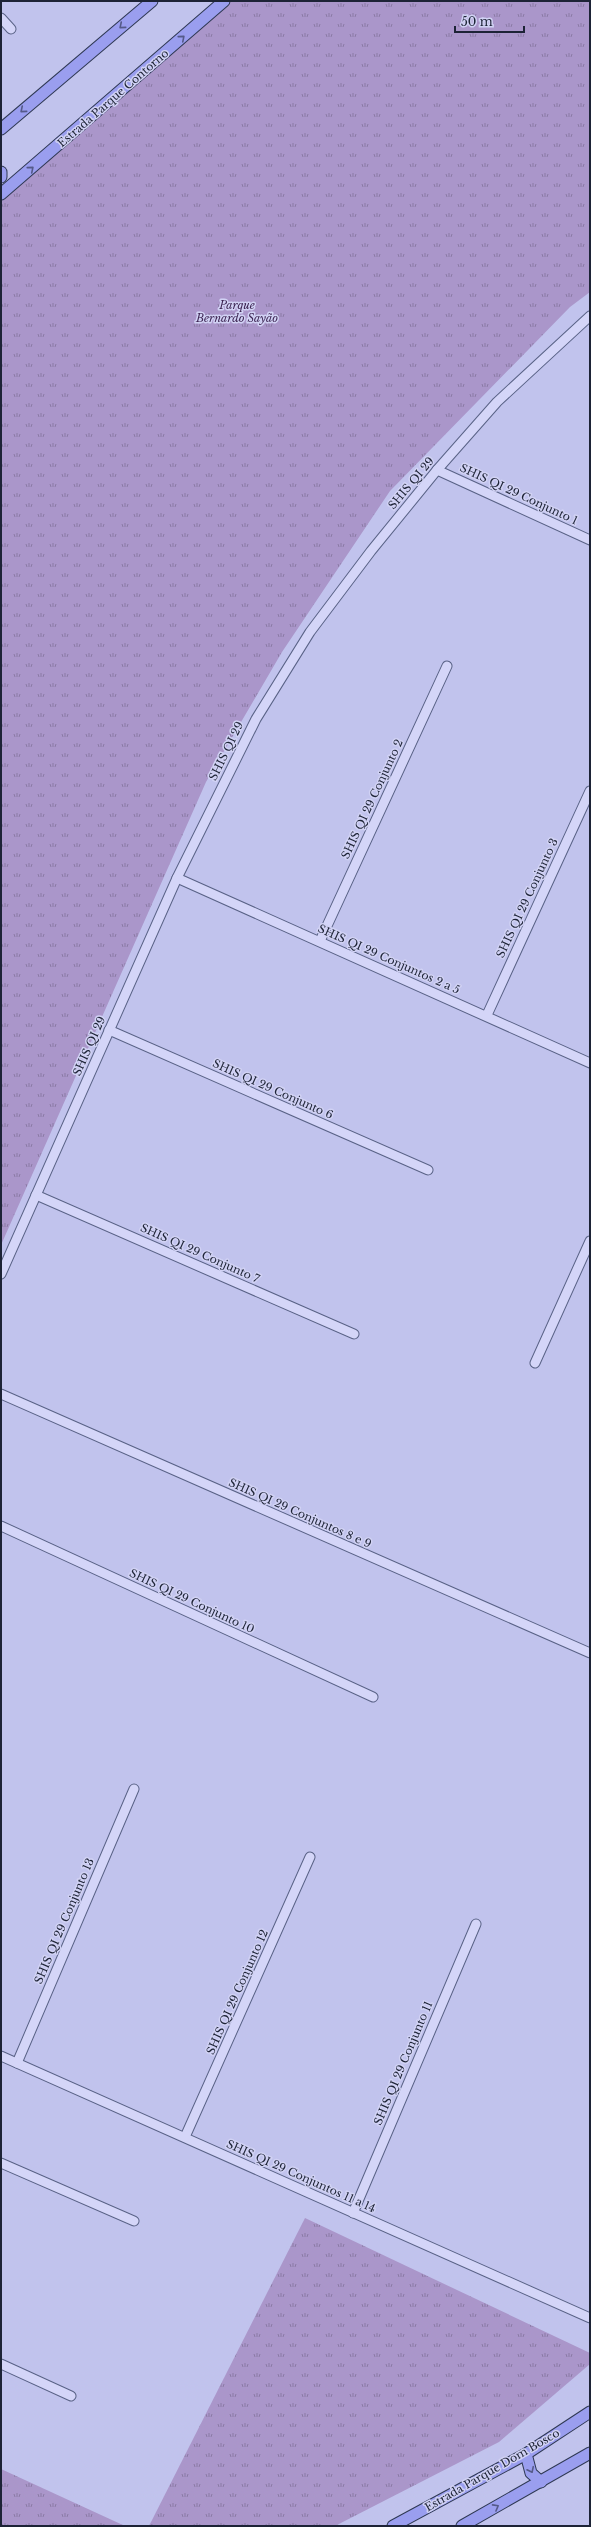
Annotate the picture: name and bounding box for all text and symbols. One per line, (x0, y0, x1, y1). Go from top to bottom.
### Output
scale bar (455, 8, 524, 34)
text: 50 m (461, 14, 493, 29)
one-way arrow (120, 22, 127, 29)
one-way arrow (177, 35, 184, 42)
street label: Estrada Parque Contorno (55, 46, 171, 150)
one-way arrow (21, 106, 28, 113)
one-way arrow (26, 167, 34, 174)
park label: Parque Bernardo Sayão (195, 298, 278, 325)
street label: SHIS QI 29 (385, 454, 437, 512)
street label: SHIS QI 29 Conjunto 1 (458, 461, 580, 528)
street label: SHIS QI 29 (206, 719, 246, 783)
street label: SHIS QI 29 Conjunto 2 (338, 737, 406, 861)
street label: SHIS QI 29 Conjunto 3 (493, 836, 561, 960)
street label: SHIS QI 29 Conjuntos 2 a 5 (316, 921, 462, 997)
street label: SHIS QI 29 (70, 1014, 108, 1078)
street label: SHIS QI 29 Conjunto 6 (211, 1056, 335, 1122)
street label: SHIS QI 29 Conjunto 7 (138, 1220, 262, 1286)
street label: SHIS QI 29 Conjuntos 8 e 9 (226, 1475, 374, 1551)
street label: SHIS QI 29 Conjunto 10 (127, 1566, 257, 1636)
street label: SHIS QI 29 Conjunto 13 (31, 1856, 97, 1986)
street label: SHIS QI 29 Conjunto 12 (203, 1927, 271, 2057)
street label: SHIS QI 29 Conjunto 11 (371, 1999, 436, 2127)
street label: SHIS QI 29 Conjuntos 11 a 14 (224, 2137, 378, 2215)
street label: Estrada Parque Dom Bosco (422, 2426, 562, 2514)
one-way arrow (526, 2465, 534, 2473)
one-way arrow (492, 2505, 499, 2512)

